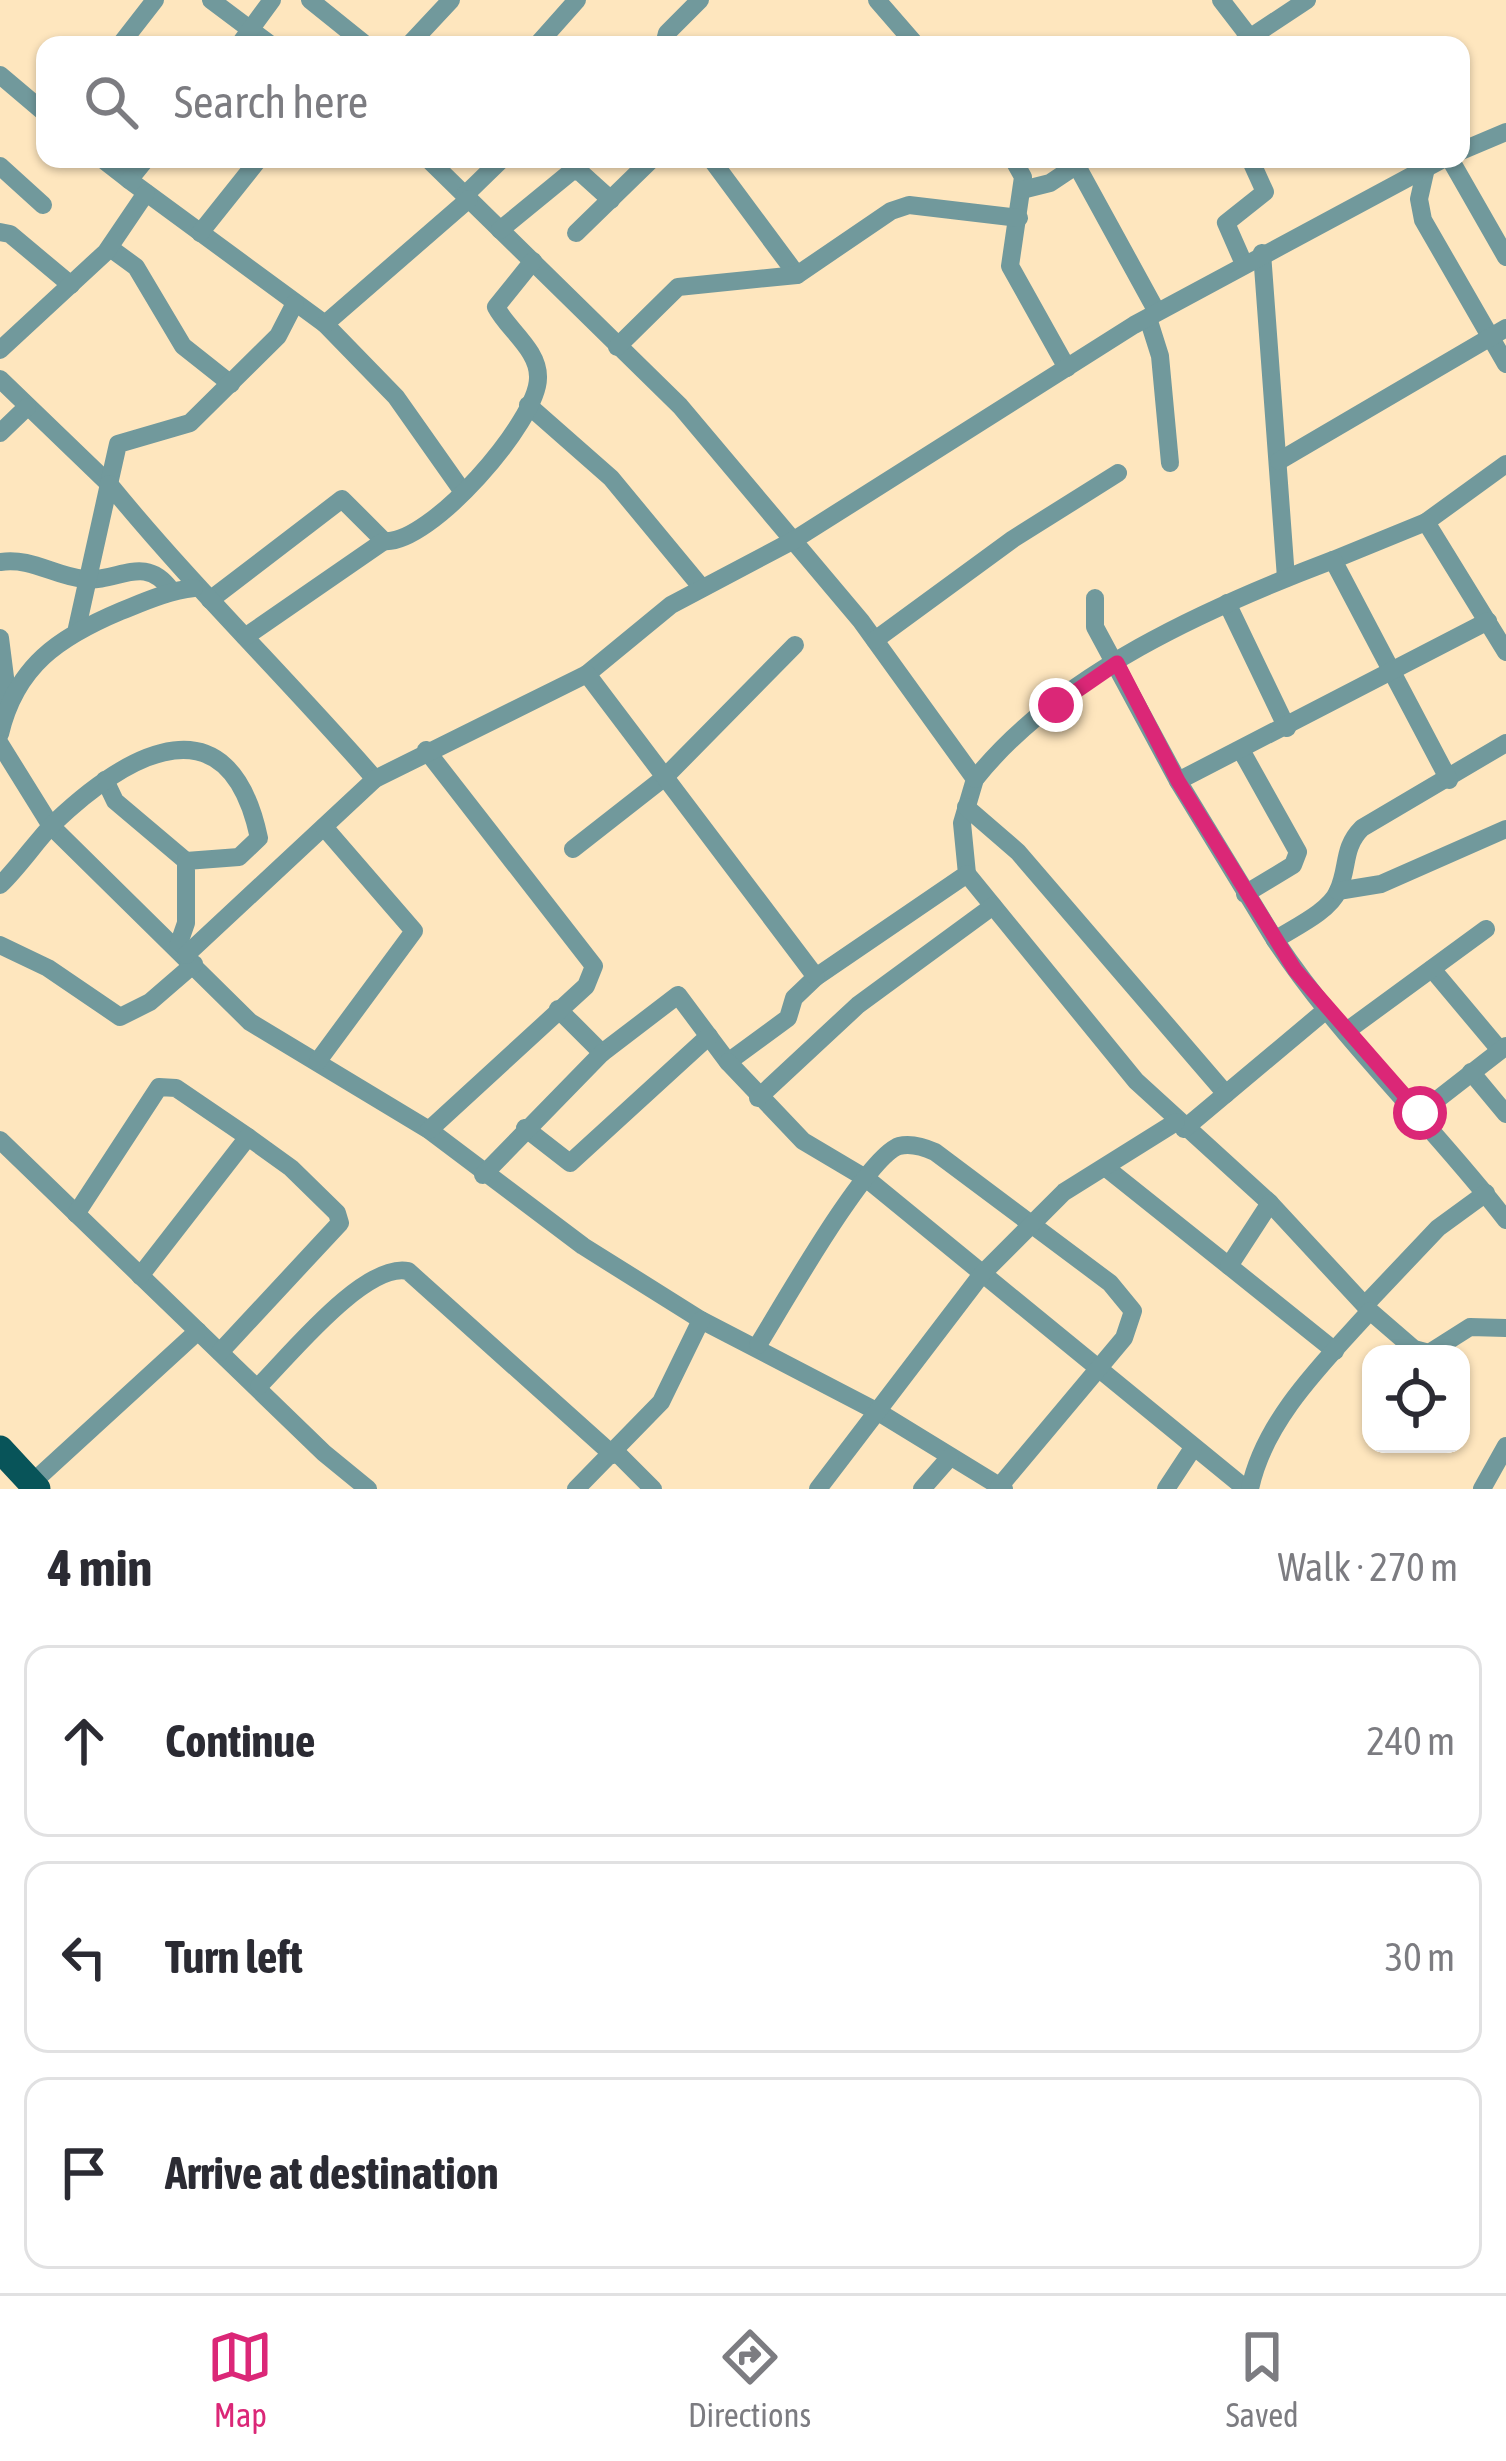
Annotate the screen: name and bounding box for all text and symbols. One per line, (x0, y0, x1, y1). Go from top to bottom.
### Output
search box (36, 36, 1470, 168)
icon: search (78, 69, 144, 135)
text: Search here (174, 76, 368, 128)
route end (1029, 678, 1083, 732)
route start (1393, 1086, 1447, 1140)
map controls (1362, 1345, 1470, 1453)
button: locate (1362, 1345, 1470, 1453)
text: 4 min (48, 1538, 152, 1597)
text: Walk · 270 m (1278, 1545, 1458, 1589)
icon: ahead (51, 1708, 117, 1774)
text: Continue (165, 1715, 316, 1767)
text: 240 m (1367, 1719, 1455, 1763)
icon: left (51, 1924, 117, 1990)
text: Turn left (165, 1931, 303, 1983)
text: 30 m (1385, 1935, 1455, 1979)
icon: arrive (51, 2140, 117, 2206)
text: Arrive at destination (165, 2147, 499, 2199)
tab: Map (207, 2324, 273, 2434)
tab: Directions (688, 2324, 811, 2434)
tab: Saved (1226, 2324, 1299, 2434)

